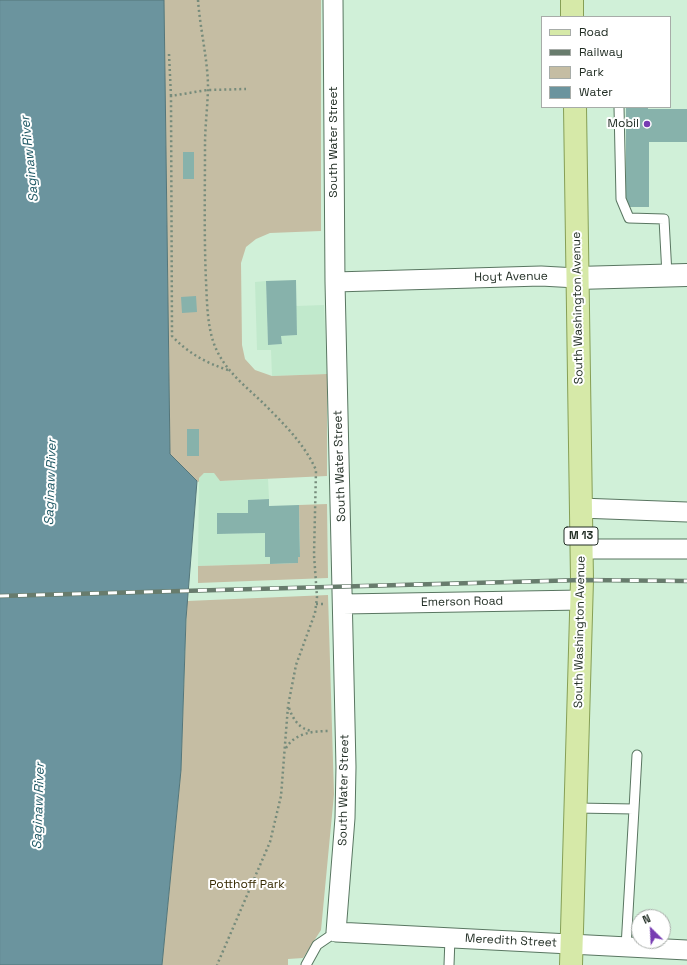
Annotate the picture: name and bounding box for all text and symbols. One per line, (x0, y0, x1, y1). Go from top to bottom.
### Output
legend (541, 16, 671, 108)
text: Road (579, 24, 608, 40)
text: Railway (579, 44, 623, 60)
text: Park (579, 64, 604, 80)
text: Water (579, 84, 613, 100)
street label: South Water Street (327, 86, 341, 198)
water label: Saginaw River (18, 115, 42, 203)
place label: Mobil (608, 117, 639, 131)
marker: Mobil (642, 119, 652, 129)
street label: South Washington Avenue (569, 232, 587, 384)
street label: Hoyt Avenue (474, 269, 548, 285)
street label: South Water Street (331, 410, 349, 522)
water label: Saginaw River (42, 438, 60, 526)
road number: M 13 (564, 527, 598, 545)
street label: South Washington Avenue (571, 556, 589, 708)
street label: Emerson Road (421, 594, 503, 610)
street label: South Water Street (336, 734, 352, 846)
water label: Saginaw River (30, 762, 48, 850)
park label: Potthoff Park (209, 878, 285, 892)
north arrow (631, 909, 671, 949)
text: N (640, 911, 653, 927)
street label: Meredith Street (465, 931, 557, 951)

